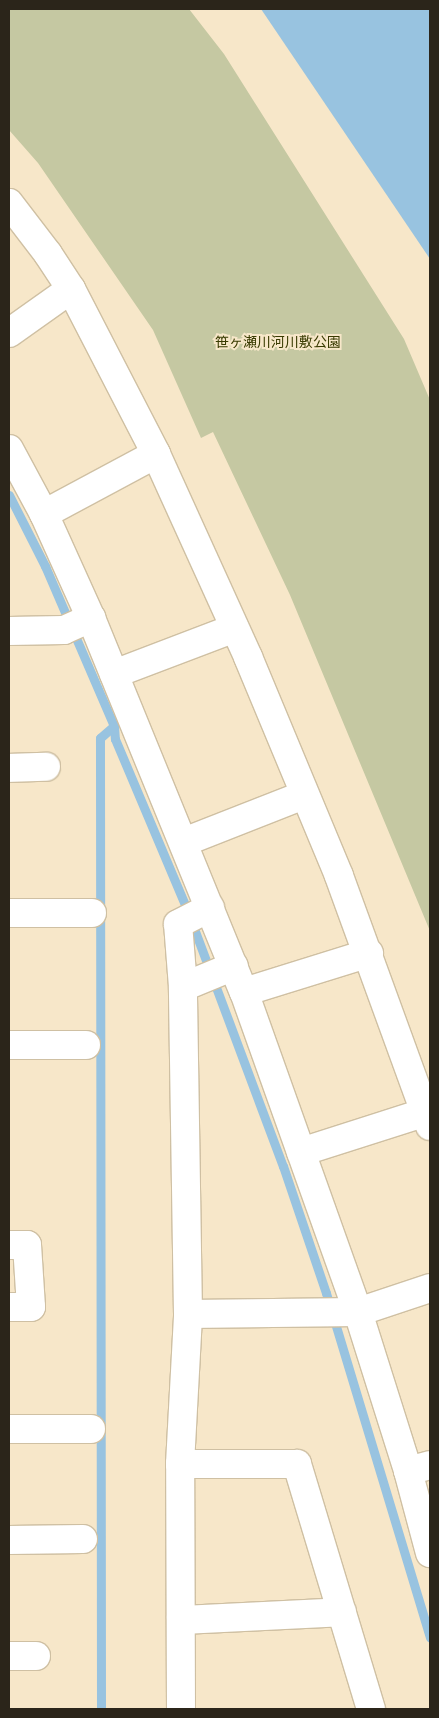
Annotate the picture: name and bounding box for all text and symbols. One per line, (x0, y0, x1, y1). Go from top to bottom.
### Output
park label: 笹ヶ瀬川河川敷公園 (215, 335, 341, 351)

